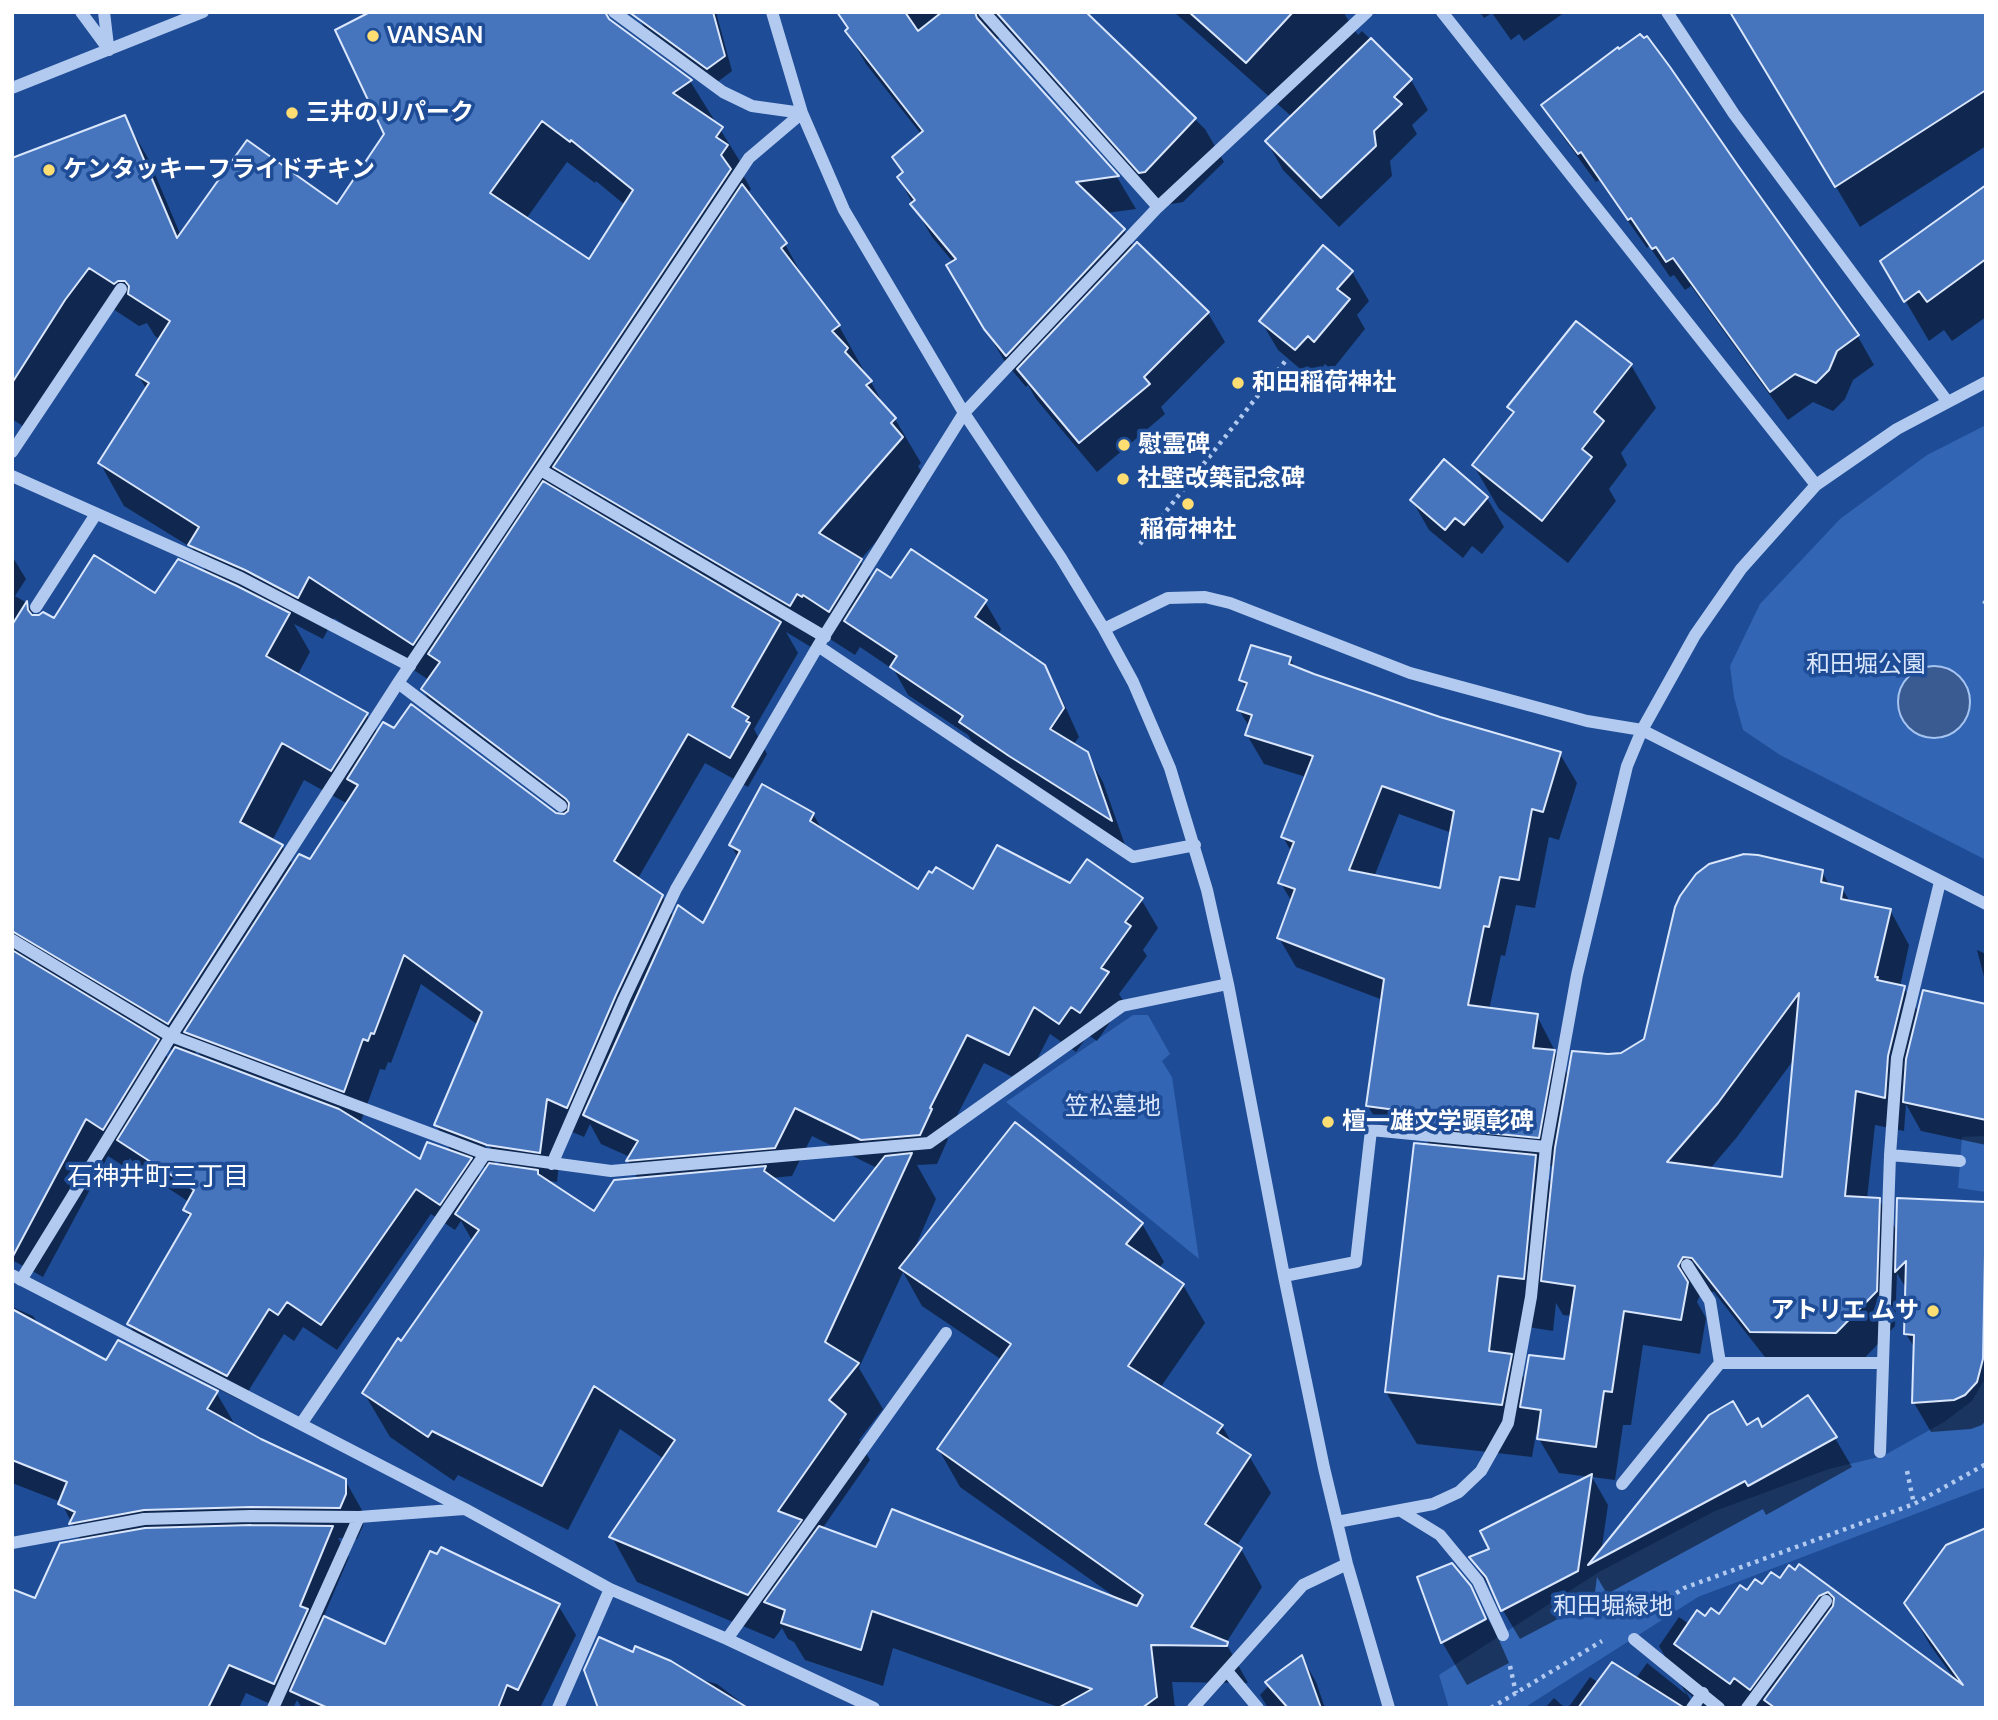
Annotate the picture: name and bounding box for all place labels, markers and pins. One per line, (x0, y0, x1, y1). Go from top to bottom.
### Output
place label: VANSAN (387, 22, 483, 50)
marker: VANSAN (365, 28, 381, 44)
place label: 三井のリパーク (306, 99, 474, 127)
marker: 三井のリパーク (284, 105, 300, 121)
place label: ケンタッキーフライドチキン (63, 156, 375, 184)
marker: ケンタッキーフライドチキン (41, 162, 57, 178)
place label: 和田稲荷神社 (1252, 369, 1396, 397)
marker: 和田稲荷神社 (1230, 375, 1246, 391)
place label: 慰霊碑 (1138, 431, 1210, 459)
marker: 慰霊碑 (1116, 437, 1132, 453)
place label: 社壁改築記念碑 (1137, 465, 1305, 493)
marker: 社壁改築記念碑 (1115, 471, 1131, 487)
marker: 稲荷神社 (1180, 496, 1196, 512)
place label: 稲荷神社 (1140, 516, 1236, 544)
place label: 檀一雄文学顕彰碑 (1342, 1108, 1534, 1136)
marker: 檀一雄文学顕彰碑 (1320, 1114, 1336, 1130)
place label: アトリエ ムサ (1770, 1297, 1919, 1325)
marker: アトリエ ムサ (1925, 1303, 1941, 1319)

